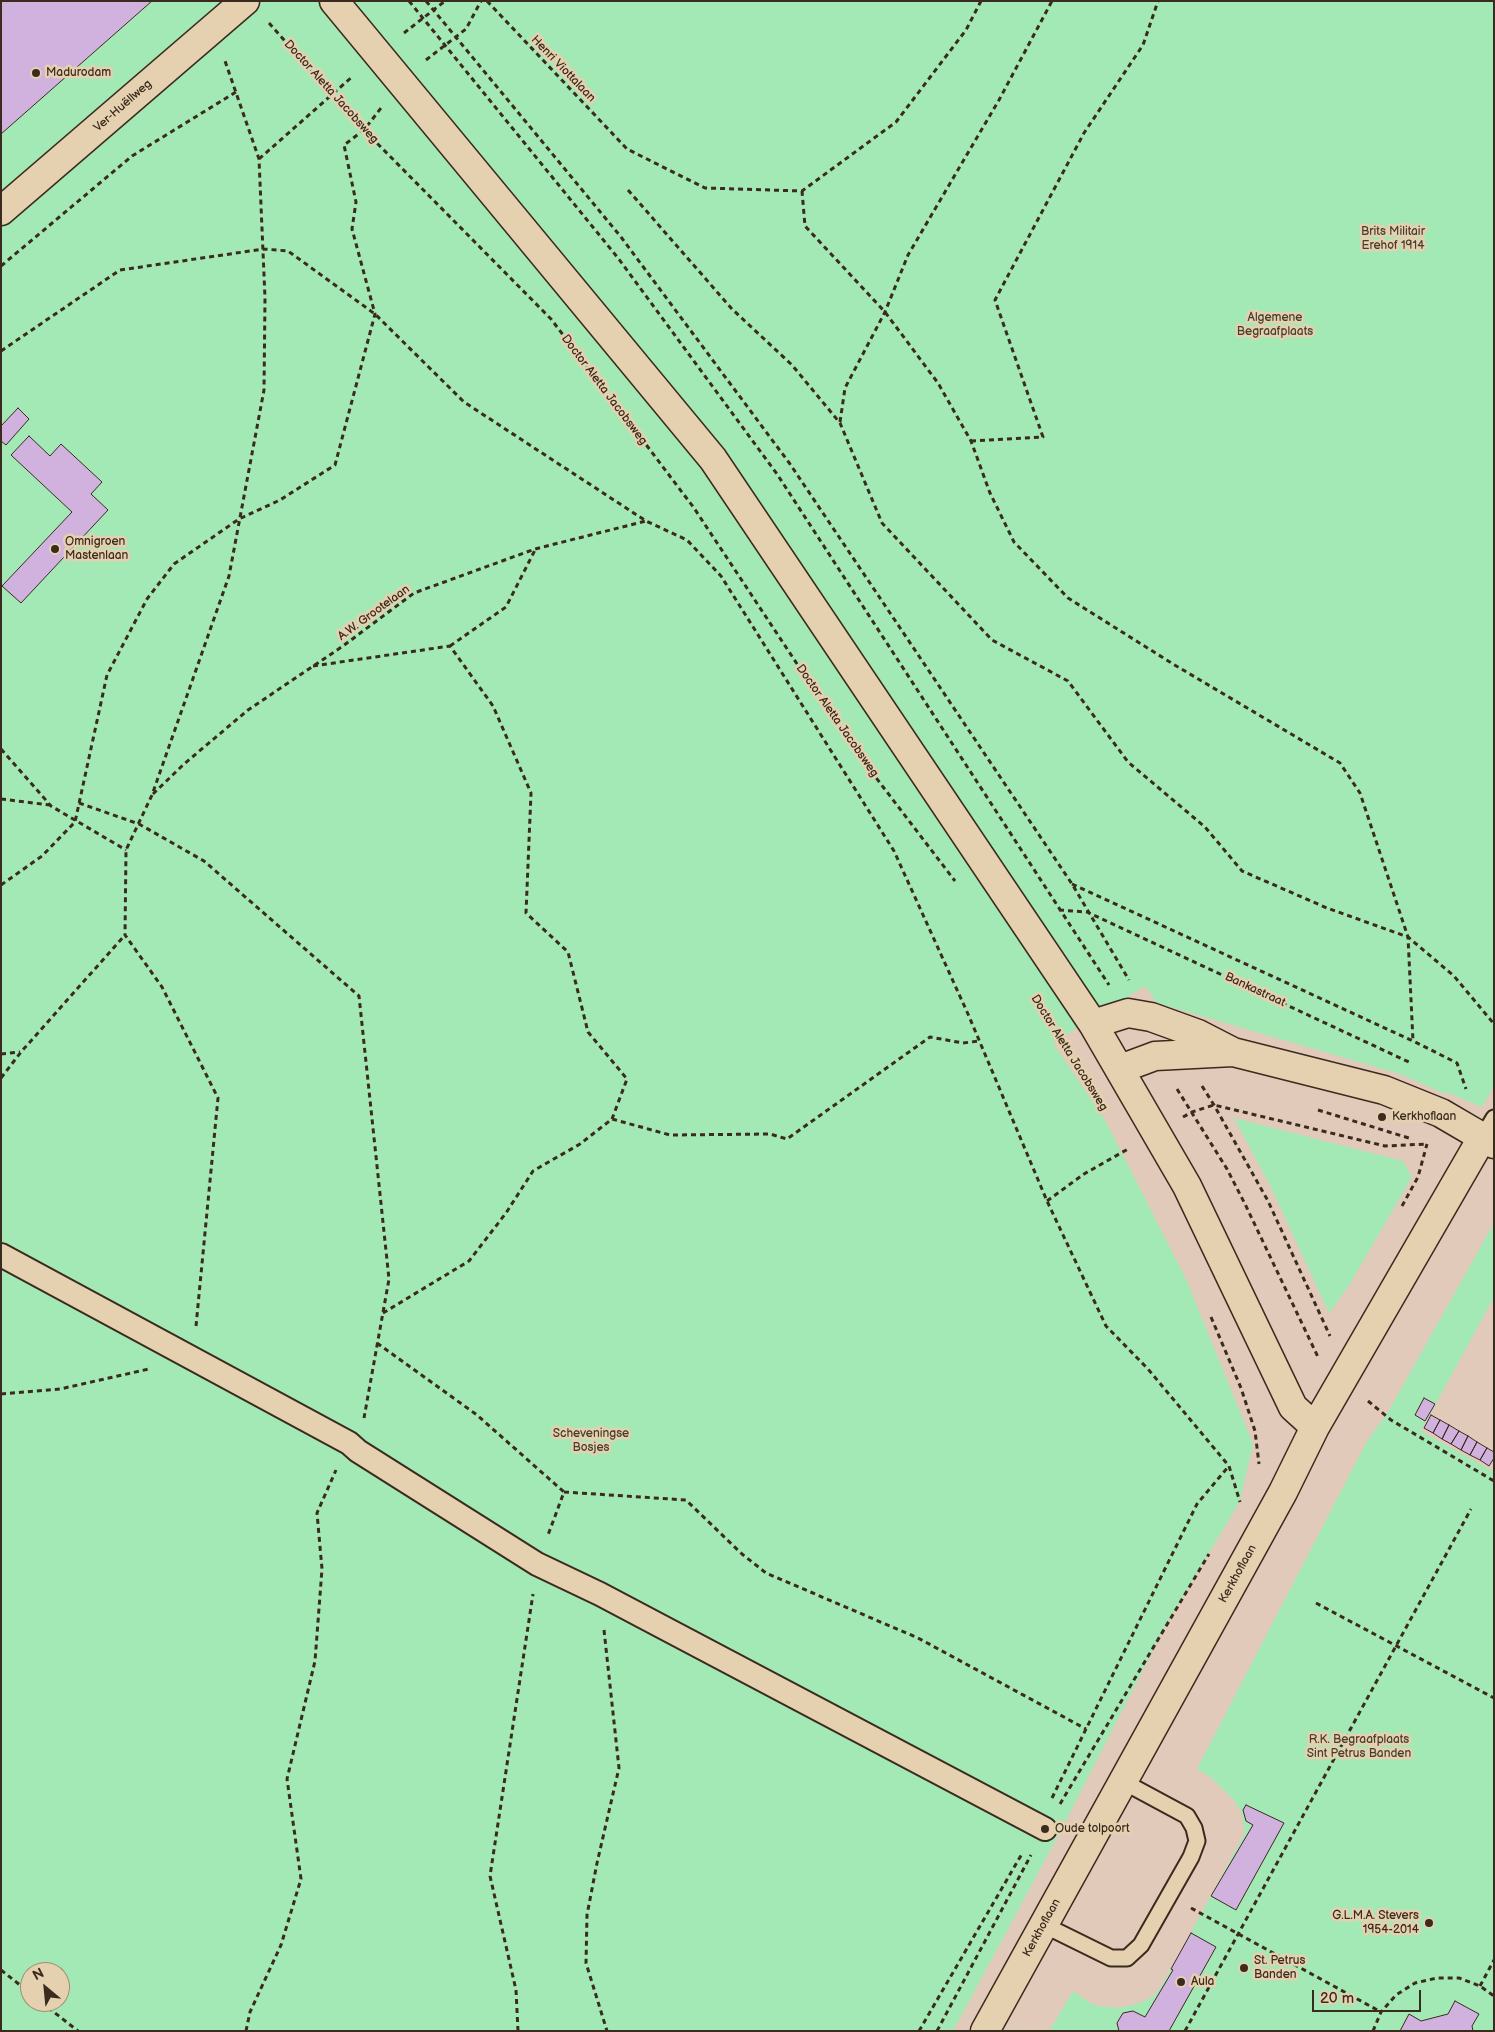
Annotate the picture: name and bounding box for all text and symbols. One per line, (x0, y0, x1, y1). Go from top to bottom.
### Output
street label: Henri Viottalaan (528, 33, 598, 105)
street label: Doctor Aletta Jacobsweg (281, 37, 381, 147)
place label: Madurodam (46, 66, 111, 80)
marker: Madurodam (30, 67, 42, 79)
street label: Ver-Huëllweg (91, 77, 155, 135)
park label: Brits Militair Erehof 1914 (1361, 225, 1425, 253)
park label: Algemene Begraafplaats (1237, 311, 1313, 339)
street label: Doctor Aletta Jacobsweg (558, 332, 650, 448)
place label: Omnigroen Mastenlaan (65, 535, 128, 563)
marker: Omnigroen Mastenlaan (49, 543, 61, 555)
street label: A.W. Grootelaan (335, 582, 413, 644)
street label: Doctor Aletta Jacobsweg (793, 662, 881, 780)
street label: Bankastraat (1222, 970, 1288, 1010)
street label: Doctor Aletta Jacobsweg (1027, 992, 1111, 1114)
place label: Kerkhoflaan (1392, 1110, 1456, 1124)
marker: Kerkhoflaan (1376, 1111, 1388, 1123)
park label: Scheveningse Bosjes (553, 1427, 629, 1455)
street label: Kerkhoflaan (1216, 1542, 1260, 1606)
park label: R.K. Begraafplaats Sint Petrus Banden (1307, 1733, 1411, 1761)
place label: Oude tolpoort (1055, 1822, 1130, 1836)
marker: Oude tolpoort (1039, 1823, 1051, 1835)
street label: Kerkhoflaan (1020, 1896, 1064, 1960)
place label: G.L.M.A. Stevers 1954-2014 (1332, 1909, 1419, 1937)
marker: G.L.M.A. Stevers 1954-2014 (1423, 1917, 1435, 1929)
place label: St. Petrus Banden (1254, 1954, 1305, 1982)
north arrow (20, 1962, 70, 2012)
marker: St. Petrus Banden (1238, 1962, 1250, 1974)
text: N (30, 1964, 47, 1984)
place label: Aula (1191, 1975, 1214, 1989)
marker: Aula (1175, 1976, 1187, 1988)
scale bar (1315, 1980, 1424, 2012)
text: 20 m (1320, 1989, 1354, 2008)

